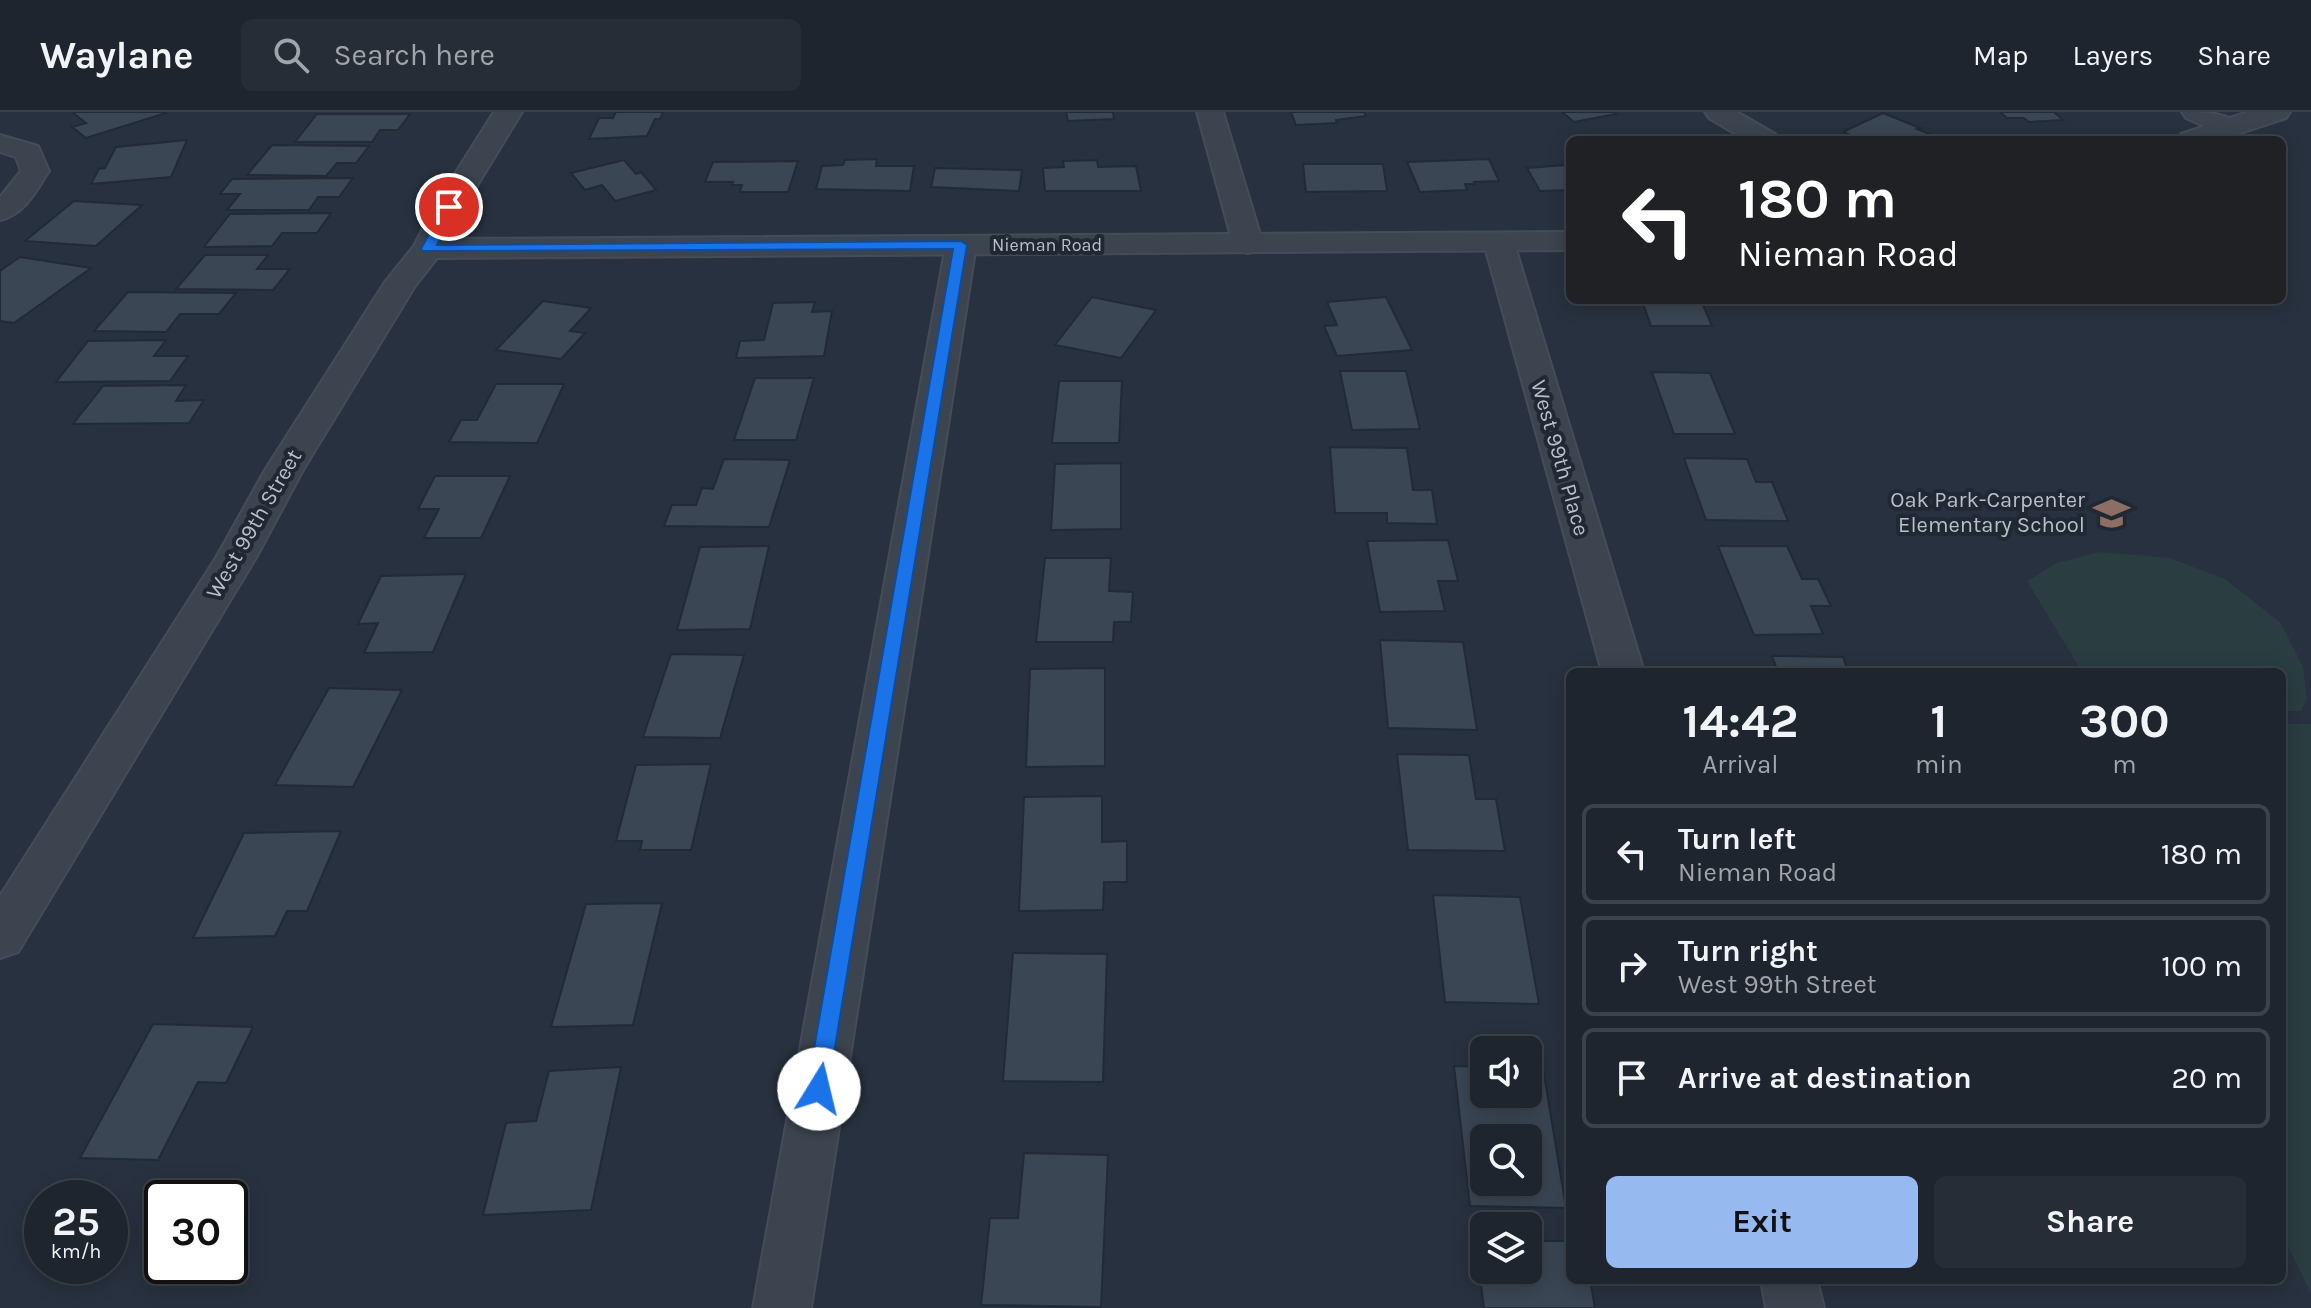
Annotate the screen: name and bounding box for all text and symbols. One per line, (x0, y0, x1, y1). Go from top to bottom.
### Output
search box (241, 19, 801, 91)
text: Waylane (40, 33, 193, 78)
icon: search (269, 33, 313, 77)
text: Search here (333, 37, 495, 73)
text: Map (1973, 39, 2028, 72)
text: Layers (2072, 39, 2153, 72)
text: Share (2197, 39, 2271, 72)
text: 180 m (1738, 166, 1897, 231)
icon: left (1606, 168, 1710, 272)
pin (415, 173, 483, 241)
icon: arrive (427, 185, 471, 229)
text: Nieman Road (1738, 233, 1958, 275)
street label: Nieman Road (992, 234, 1102, 256)
street label: West 99th Place (1525, 377, 1595, 539)
street label: West 99th Street (201, 445, 307, 603)
place label: Oak Park-Carpenter Elementary School (1890, 487, 2085, 538)
school or university icon: Oak Park-Carpenter Elementary School (2092, 494, 2130, 532)
text: 14:42 (1682, 693, 1799, 749)
text: 1 (1930, 693, 1947, 749)
text: 300 (2079, 693, 2170, 749)
text: Arrival (1702, 749, 1779, 780)
text: min (1915, 749, 1963, 780)
text: m (2112, 749, 2137, 780)
text: Turn left (1678, 821, 1796, 857)
icon: left (1610, 832, 1654, 876)
text: 180 m (2161, 836, 2242, 872)
text: Nieman Road (1678, 857, 1837, 888)
text: Turn right (1678, 933, 1818, 969)
icon: right (1610, 944, 1654, 988)
text: 100 m (2161, 948, 2242, 984)
text: West 99th Street (1678, 969, 1877, 1000)
map controls (1470, 1036, 1542, 1284)
button: sound (1470, 1036, 1542, 1108)
position arrow (777, 1047, 861, 1131)
icon: arrive (1610, 1056, 1654, 1100)
text: Arrive at destination (1678, 1060, 1972, 1096)
text: 20 m (2172, 1060, 2242, 1096)
button: search (1470, 1124, 1542, 1196)
button: Exit (1606, 1176, 1918, 1268)
button: Share (1934, 1176, 2246, 1268)
speed limit sign: 30 (144, 1180, 248, 1284)
text: 25 (52, 1198, 100, 1245)
button: layers (1470, 1212, 1542, 1284)
text: km/h (51, 1240, 101, 1263)

